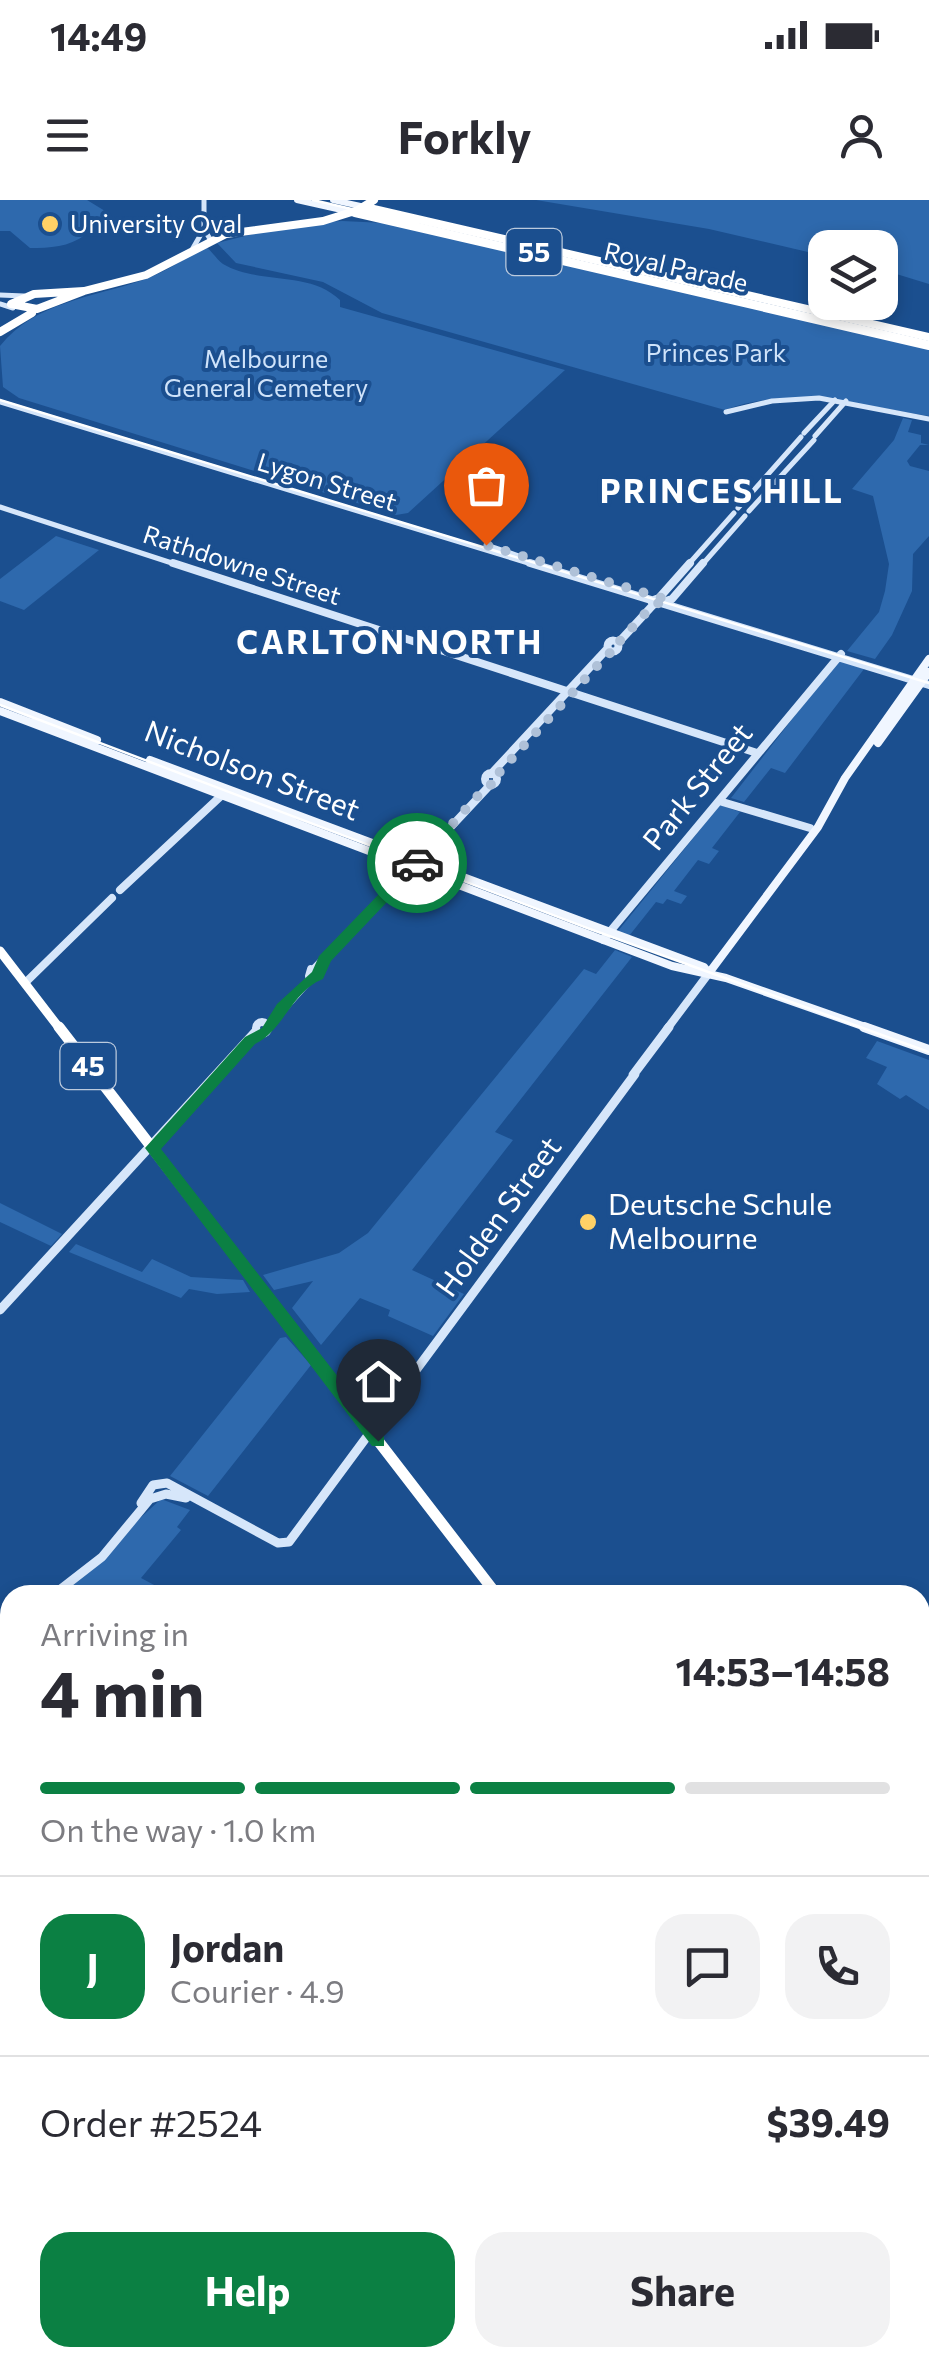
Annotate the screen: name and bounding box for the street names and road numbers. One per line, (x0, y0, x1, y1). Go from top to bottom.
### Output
road number: 55 (506, 229, 562, 275)
street label: Royal Parade (601, 235, 751, 297)
street label: Lygon Street (254, 446, 401, 516)
street label: Rathdowne Street (140, 518, 345, 610)
street label: Nicholson Street (140, 711, 366, 827)
street label: Park Street (633, 714, 759, 857)
road number: 45 (61, 1043, 116, 1089)
street label: Holden Street (426, 1128, 567, 1303)

